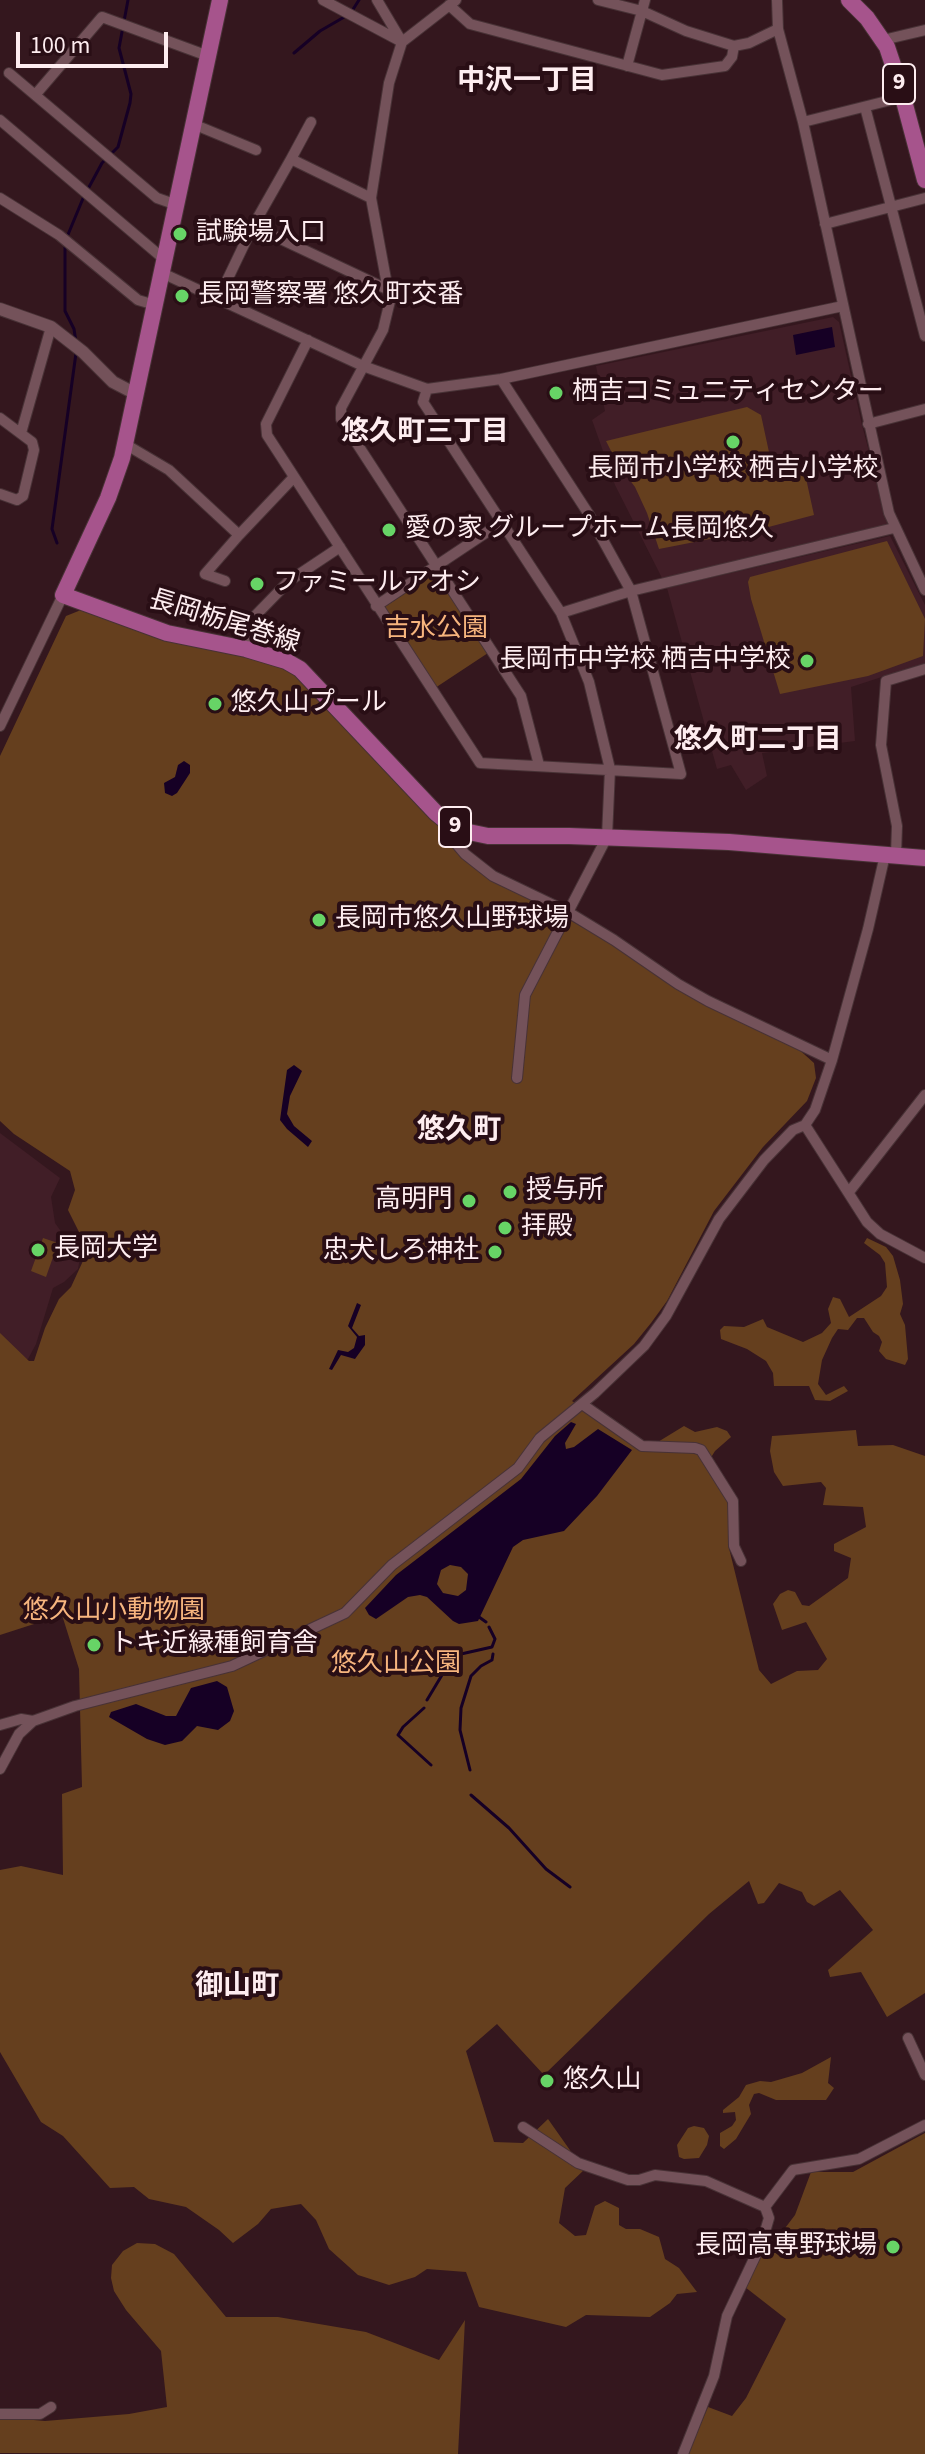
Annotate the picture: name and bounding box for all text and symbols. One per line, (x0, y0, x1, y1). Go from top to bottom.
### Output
scale bar (20, 16, 172, 66)
text: 100 m (30, 28, 90, 63)
road number: 9 (883, 64, 915, 104)
district label: 中沢一丁目 (457, 66, 597, 100)
place label: 試験場入口 (196, 218, 326, 250)
marker: 試験場入口 (171, 225, 189, 243)
place label: 長岡警察署 悠久町交番 (198, 280, 463, 312)
marker: 長岡警察署 悠久町交番 (173, 287, 191, 305)
place label: 栖吉コミュニティセンター (572, 377, 884, 409)
marker: 栖吉コミュニティセンター (547, 384, 565, 402)
district label: 悠久町三丁目 (341, 417, 509, 451)
marker: 長岡市小学校 栖吉小学校 (724, 433, 742, 451)
place label: 長岡市小学校 栖吉小学校 (587, 454, 879, 486)
place label: 愛の家 グループホーム長岡悠久 (405, 514, 774, 546)
marker: 愛の家 グループホーム長岡悠久 (380, 521, 398, 539)
place label: ファミールアオシ (273, 568, 481, 600)
marker: ファミールアオシ (248, 575, 266, 593)
street label: 長岡栃尾巻線 (145, 585, 303, 661)
park label: 吉水公園 (384, 614, 488, 646)
place label: 長岡市中学校 栖吉中学校 (500, 645, 791, 677)
marker: 長岡市中学校 栖吉中学校 (798, 652, 816, 670)
place label: 悠久山プール (231, 688, 387, 720)
marker: 悠久山プール (206, 695, 224, 713)
district label: 悠久町二丁目 (674, 725, 842, 759)
road number: 9 (439, 807, 471, 847)
place label: 長岡市悠久山野球場 (335, 904, 569, 936)
marker: 長岡市悠久山野球場 (310, 911, 328, 929)
district label: 悠久町 (417, 1115, 501, 1149)
place label: 授与所 (526, 1176, 604, 1208)
marker: 授与所 (501, 1183, 519, 1201)
place label: 高明門 (375, 1185, 453, 1217)
marker: 高明門 (460, 1192, 478, 1210)
place label: 拝殿 (521, 1212, 573, 1244)
marker: 拝殿 (496, 1219, 514, 1237)
place label: 長岡大学 (54, 1234, 158, 1266)
place label: 忠犬しろ神社 (323, 1236, 479, 1268)
marker: 長岡大学 (29, 1241, 47, 1259)
marker: 忠犬しろ神社 (486, 1243, 504, 1261)
park label: 悠久山小動物園 (23, 1596, 205, 1628)
place label: トキ近縁種飼育舎 (110, 1629, 318, 1661)
marker: トキ近縁種飼育舎 (85, 1636, 103, 1654)
park label: 悠久山公園 (331, 1649, 461, 1681)
district label: 御山町 (195, 1971, 279, 2005)
place label: 悠久山 (563, 2065, 641, 2097)
marker: 悠久山 (538, 2072, 556, 2090)
place label: 長岡高専野球場 (695, 2231, 877, 2263)
marker: 長岡高専野球場 (884, 2238, 902, 2256)

